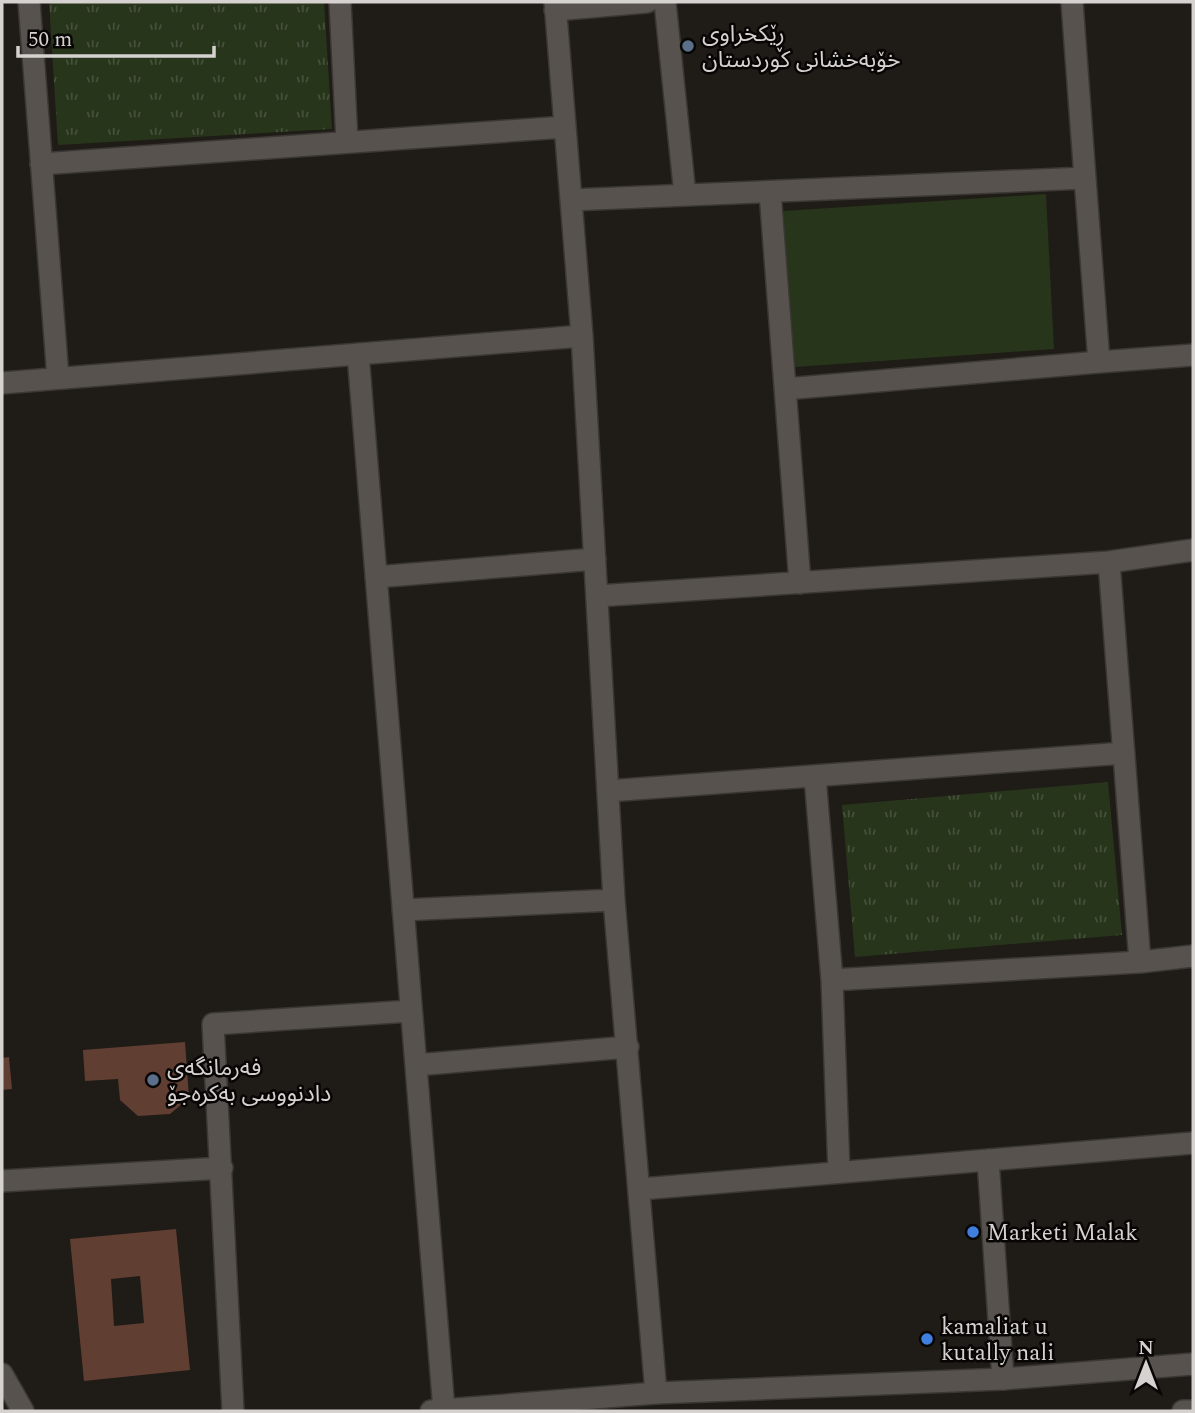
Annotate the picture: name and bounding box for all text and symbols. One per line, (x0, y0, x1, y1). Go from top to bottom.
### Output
scale bar (18, 14, 214, 58)
place label: ڕێکخراوی خۆبەخشانی کوردستان (702, 17, 901, 78)
text: 50 m (28, 24, 72, 56)
marker: ڕێکخراوی خۆبەخشانی کوردستان (680, 38, 696, 54)
place label: فەرمانگەی دادنووسی بەکرەجۆ (167, 1051, 331, 1112)
marker: فەرمانگەی دادنووسی بەکرەجۆ (145, 1072, 161, 1088)
place label: Marketi Malak (987, 1216, 1138, 1251)
marker: Marketi Malak (965, 1224, 981, 1240)
place label: kamaliat u kutally nali (941, 1310, 1054, 1371)
north arrow (1111, 1329, 1181, 1399)
marker: kamaliat u kutally nali (919, 1331, 935, 1347)
text: N (1138, 1334, 1154, 1363)

